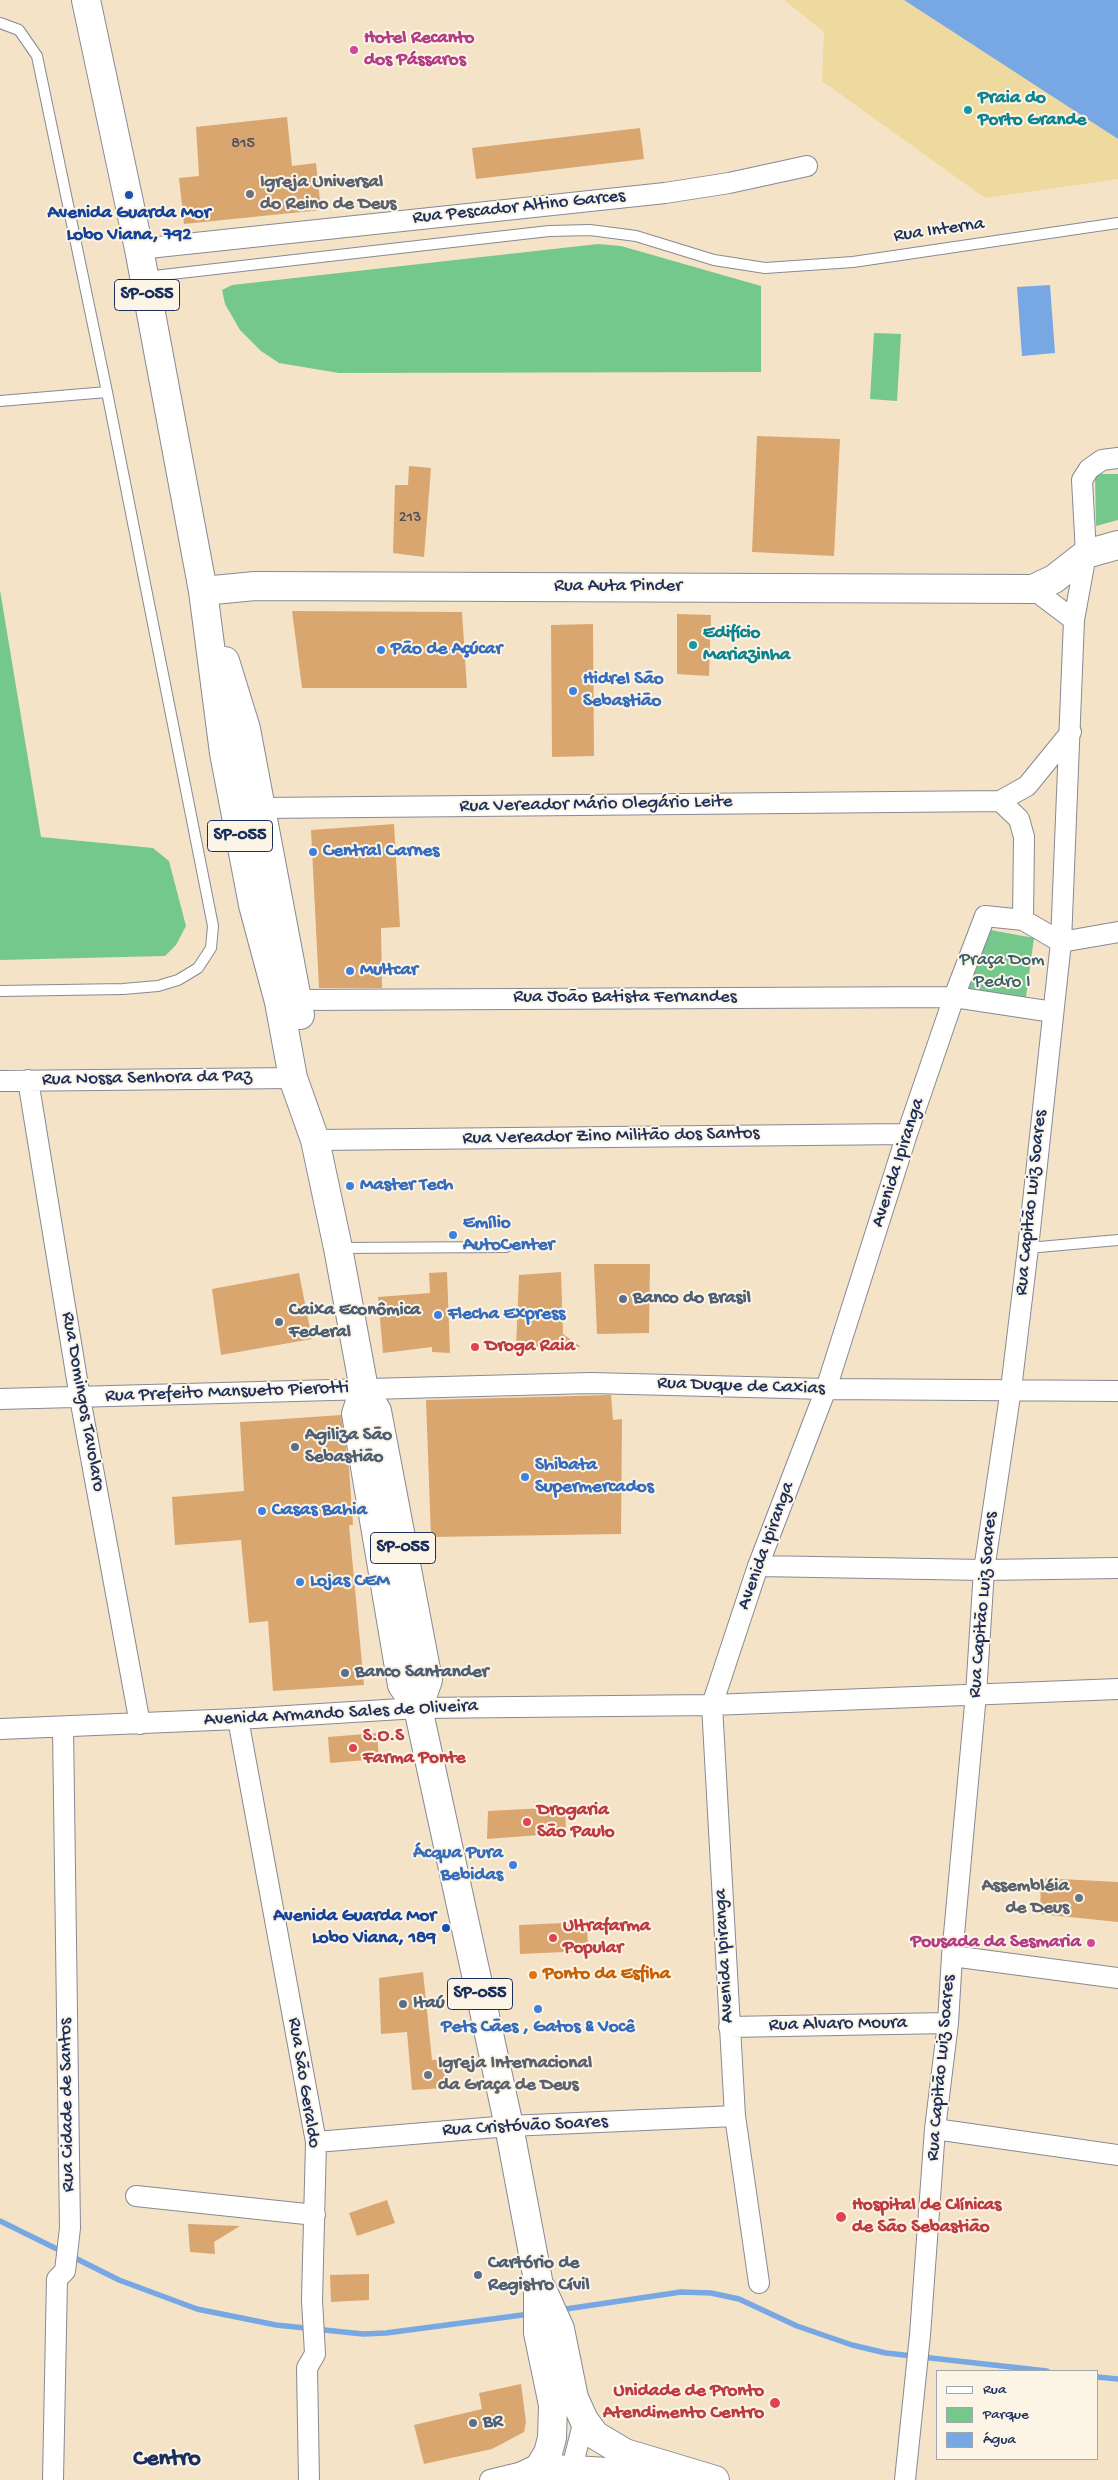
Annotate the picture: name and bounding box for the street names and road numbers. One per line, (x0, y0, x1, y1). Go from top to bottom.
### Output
street label: Rua Pescador Altino Garces (412, 185, 626, 231)
street label: Rua Interna (892, 213, 986, 249)
road number: SP-055 (114, 280, 180, 310)
street label: Rua Auta Pinder (554, 576, 682, 598)
street label: Rua Vereador Mário Olegário Leite (459, 791, 733, 819)
road number: SP-055 (208, 820, 272, 851)
street label: Rua João Batista Fernandes (513, 987, 737, 1009)
street label: Rua Nossa Senhora da Paz (42, 1066, 252, 1092)
street label: Avenida Ipiranga (867, 1096, 931, 1230)
street label: Rua Capitão Luiz Soares (1011, 1109, 1053, 1297)
street label: Rua Vereador Zino Militão dos Santos (462, 1123, 760, 1151)
street label: Rua Domingos Tavolaro (55, 1310, 109, 1494)
street label: Rua Duque de Caxias (657, 1373, 825, 1401)
street label: Rua Prefeito Mansueto Pierotti (105, 1377, 349, 1409)
street label: Avenida Ipiranga (733, 1479, 801, 1613)
street label: Rua Capitão Luiz Soares (965, 1511, 1003, 1699)
road number: SP-055 (370, 1532, 436, 1564)
street label: Avenida Armando Sales de Oliveira (203, 1695, 479, 1733)
street label: Avenida Ipiranga (710, 1888, 740, 2024)
street label: Rua Capitão Luiz Soares (923, 1974, 961, 2162)
road number: SP-055 (448, 1978, 512, 2010)
street label: Rua Alvaro Moura (769, 2012, 907, 2038)
street label: Rua São Geraldo (281, 2016, 325, 2150)
street label: Rua Cidade de Santos (55, 2018, 81, 2192)
street label: Rua Cristóvão Soares (442, 2111, 608, 2143)

